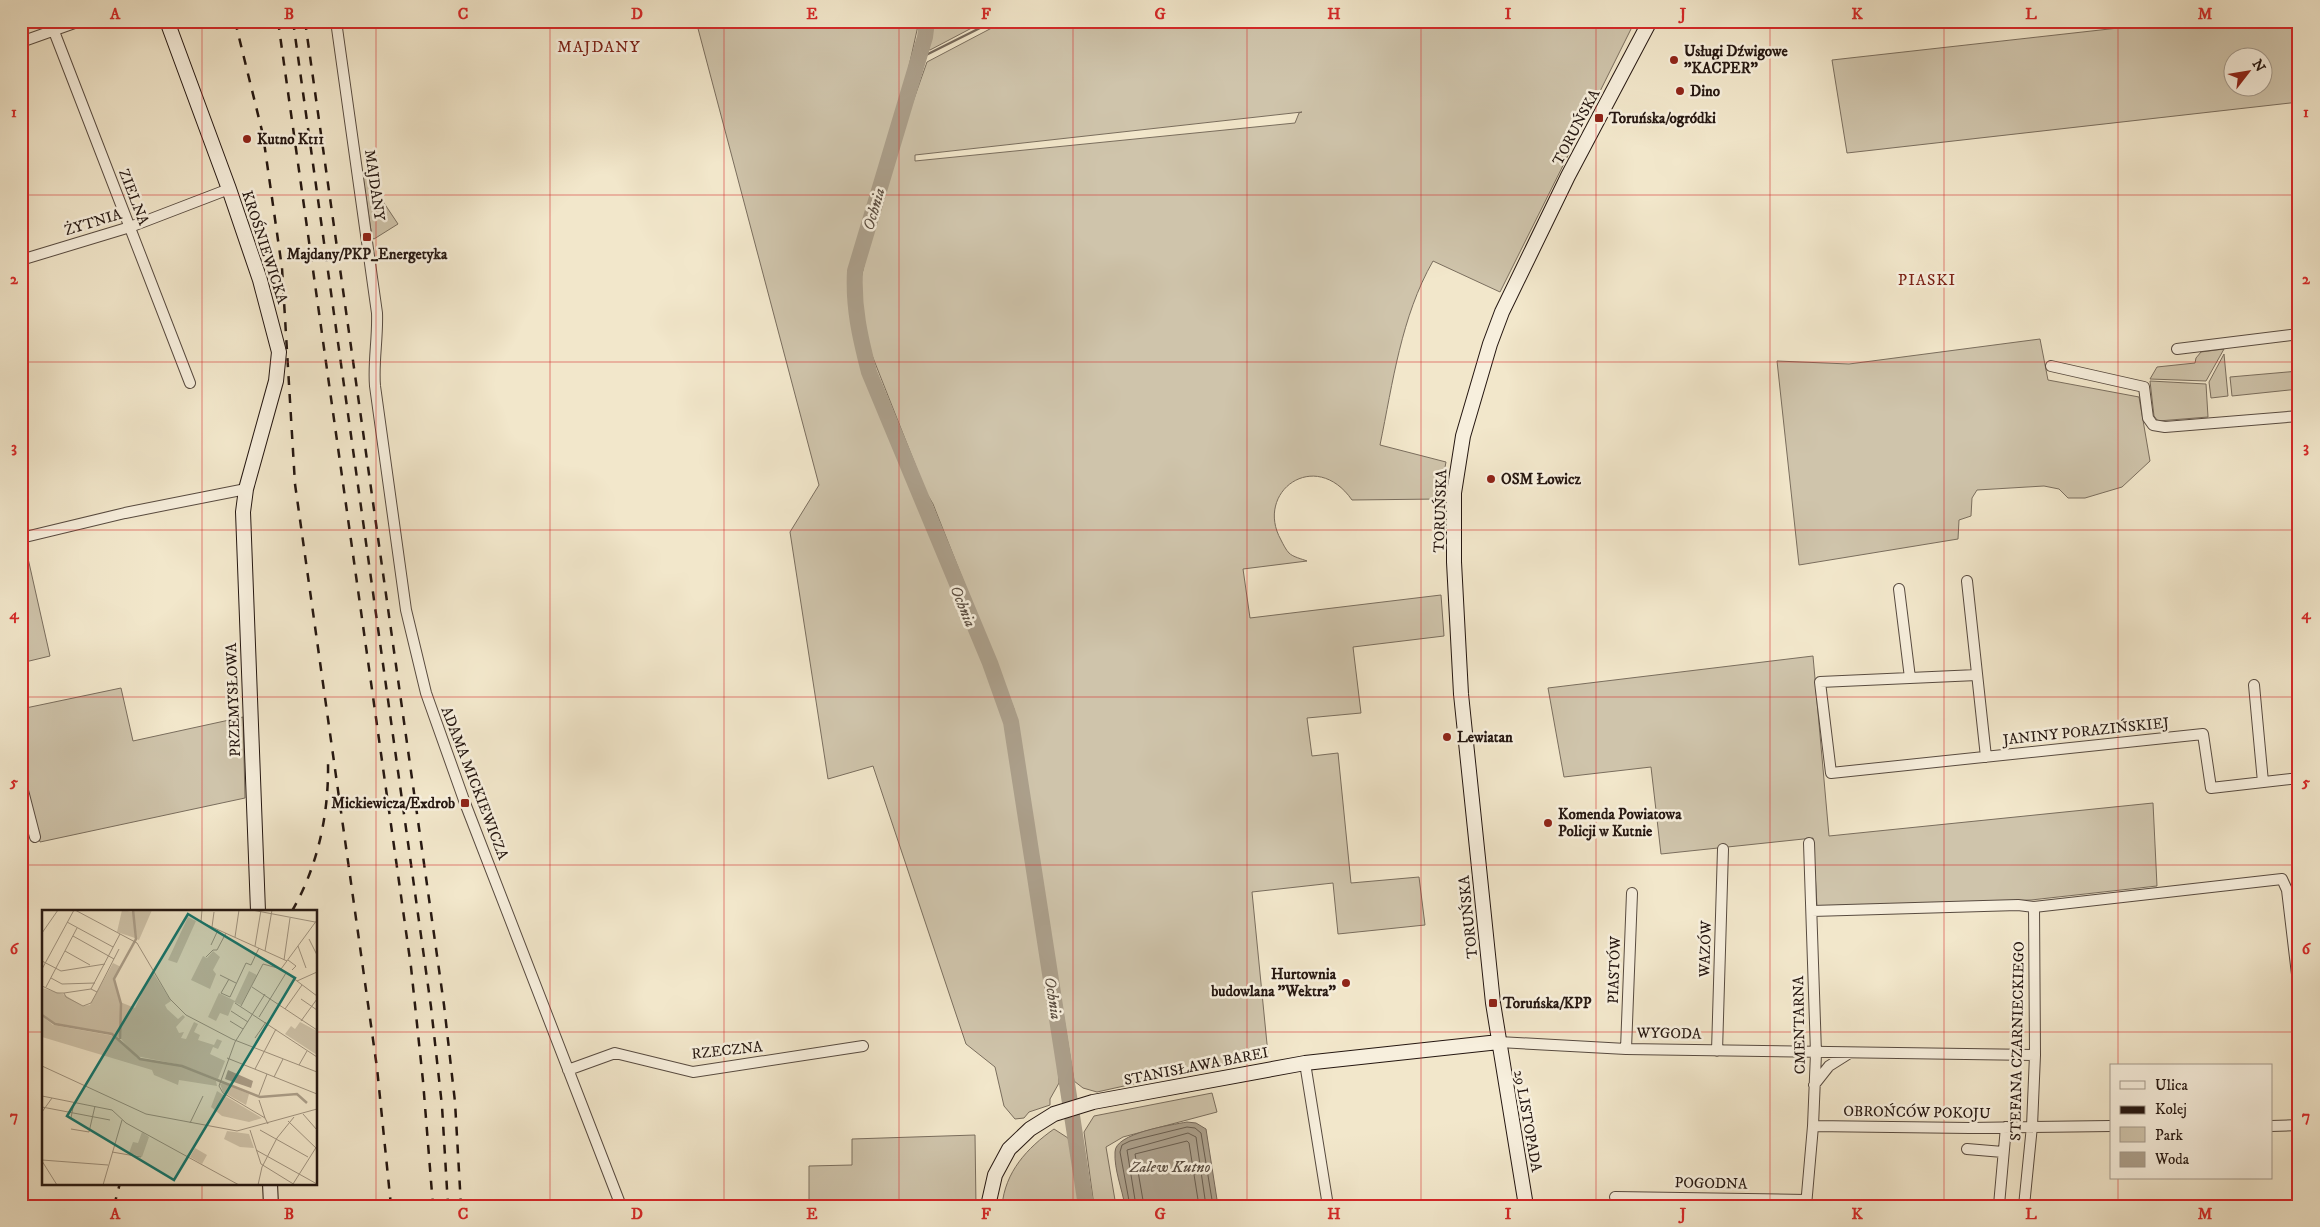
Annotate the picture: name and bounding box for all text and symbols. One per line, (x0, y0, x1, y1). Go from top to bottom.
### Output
text: A (109, 4, 121, 24)
text: B (284, 4, 294, 24)
text: C (458, 4, 468, 24)
text: D (631, 4, 643, 24)
text: E (806, 4, 818, 24)
text: F (981, 4, 991, 24)
text: G (1154, 4, 1166, 24)
text: H (1327, 4, 1341, 24)
text: I (1505, 4, 1512, 24)
text: J (1678, 4, 1687, 24)
text: K (1851, 4, 1863, 24)
text: L (2025, 4, 2037, 24)
text: M (2198, 4, 2213, 24)
district label: MAJDANY (557, 37, 641, 57)
place label: Usługi Dźwigowe "KACPER" (1684, 42, 1789, 78)
north arrow (2222, 48, 2272, 98)
marker: Usługi Dźwigowe "KACPER" (1668, 54, 1680, 66)
text: N (2248, 56, 2269, 76)
place label: Dino (1690, 82, 1721, 101)
street label: TORUŃSKA (1548, 85, 1605, 168)
marker: Dino (1674, 85, 1686, 97)
text: 1 (11, 102, 17, 122)
text: 1 (2303, 102, 2309, 122)
place label: Toruńska/ogródki (1608, 109, 1716, 128)
marker: Toruńska/ogródki (1593, 112, 1605, 124)
place label: Kutno Kt11 (257, 130, 324, 149)
marker: Kutno Kt11 (241, 133, 253, 145)
street label: MAJDANY (360, 148, 389, 222)
street label: ZIELNA (114, 166, 153, 228)
water label: Ochnia (858, 186, 890, 233)
street label: KROŚNIEWICKA (237, 188, 293, 307)
street label: ŻYTNIA (62, 205, 124, 240)
marker: Majdany/PKP_Energetyka (361, 231, 373, 243)
place label: Majdany/PKP_Energetyka (287, 245, 448, 264)
text: 2 (10, 269, 19, 289)
text: 2 (2302, 269, 2311, 289)
district label: PIASKI (1898, 270, 1956, 290)
text: 3 (11, 437, 17, 457)
text: 3 (2303, 437, 2309, 457)
street label: TORUŃSKA (1429, 469, 1451, 553)
place label: OSM Łowicz (1501, 470, 1581, 489)
marker: OSM Łowicz (1485, 473, 1497, 485)
water label: Ochnia (946, 583, 980, 630)
text: 4 (8, 604, 19, 624)
text: 4 (2300, 604, 2311, 624)
street label: PRZEMYSŁOWA (222, 642, 245, 757)
street label: ADAMA MICKIEWICZA (437, 704, 513, 863)
street label: JANINY PORAZIŃSKIEJ (2000, 712, 2170, 750)
place label: Lewiatan (1457, 728, 1513, 747)
marker: Lewiatan (1441, 731, 1453, 743)
text: 5 (9, 772, 18, 792)
text: 5 (2301, 772, 2310, 792)
place label: Mickiewicza/Exdrob (331, 794, 455, 813)
marker: Mickiewicza/Exdrob (459, 797, 471, 809)
place label: Komenda Powiatowa Policji w Kutnie (1558, 805, 1682, 841)
marker: Komenda Powiatowa Policji w Kutnie (1542, 817, 1554, 829)
street label: TORUŃSKA (1454, 874, 1482, 959)
inset map (42, 910, 318, 1184)
street label: WAZÓW (1695, 920, 1716, 979)
street label: PIASTÓW (1604, 935, 1625, 1004)
text: 6 (10, 939, 20, 959)
text: 6 (2302, 939, 2312, 959)
street label: STEFANA CZARNIECKIEGO (2006, 941, 2029, 1141)
place label: Hurtownia budowlana "Wektra" (1210, 965, 1337, 1001)
water label: Ochnia (1040, 975, 1066, 1021)
street label: CMENTARNA (1789, 975, 1810, 1074)
marker: Hurtownia budowlana "Wektra" (1340, 977, 1352, 989)
place label: Toruńska/KPP (1502, 994, 1592, 1013)
marker: Toruńska/KPP (1487, 997, 1499, 1009)
street label: WYGODA (1636, 1023, 1702, 1044)
street label: RZECZNA (691, 1037, 764, 1064)
street label: STANISŁAWA BAREI (1122, 1043, 1270, 1090)
legend (2110, 1064, 2272, 1180)
street label: 29 LISTOPADA (1509, 1069, 1546, 1174)
text: Ulica (2155, 1076, 2188, 1095)
text: Kolej (2155, 1100, 2187, 1119)
street label: OBROŃCÓW POKOJU (1843, 1101, 1991, 1123)
text: 7 (10, 1106, 18, 1126)
text: 7 (2302, 1106, 2310, 1126)
text: Park (2155, 1126, 2184, 1145)
text: Woda (2154, 1150, 2190, 1169)
water label: Zalew Kutno (1129, 1157, 1210, 1177)
street label: POGODNA (1674, 1173, 1748, 1194)
text: A (109, 1204, 121, 1224)
text: B (284, 1204, 294, 1224)
text: C (458, 1204, 468, 1224)
text: D (631, 1204, 643, 1224)
text: E (806, 1204, 818, 1224)
text: F (981, 1204, 991, 1224)
text: G (1154, 1204, 1166, 1224)
text: H (1327, 1204, 1341, 1224)
text: I (1505, 1204, 1512, 1224)
text: J (1678, 1204, 1687, 1224)
text: K (1851, 1204, 1863, 1224)
text: L (2025, 1204, 2037, 1224)
text: M (2198, 1204, 2213, 1224)

